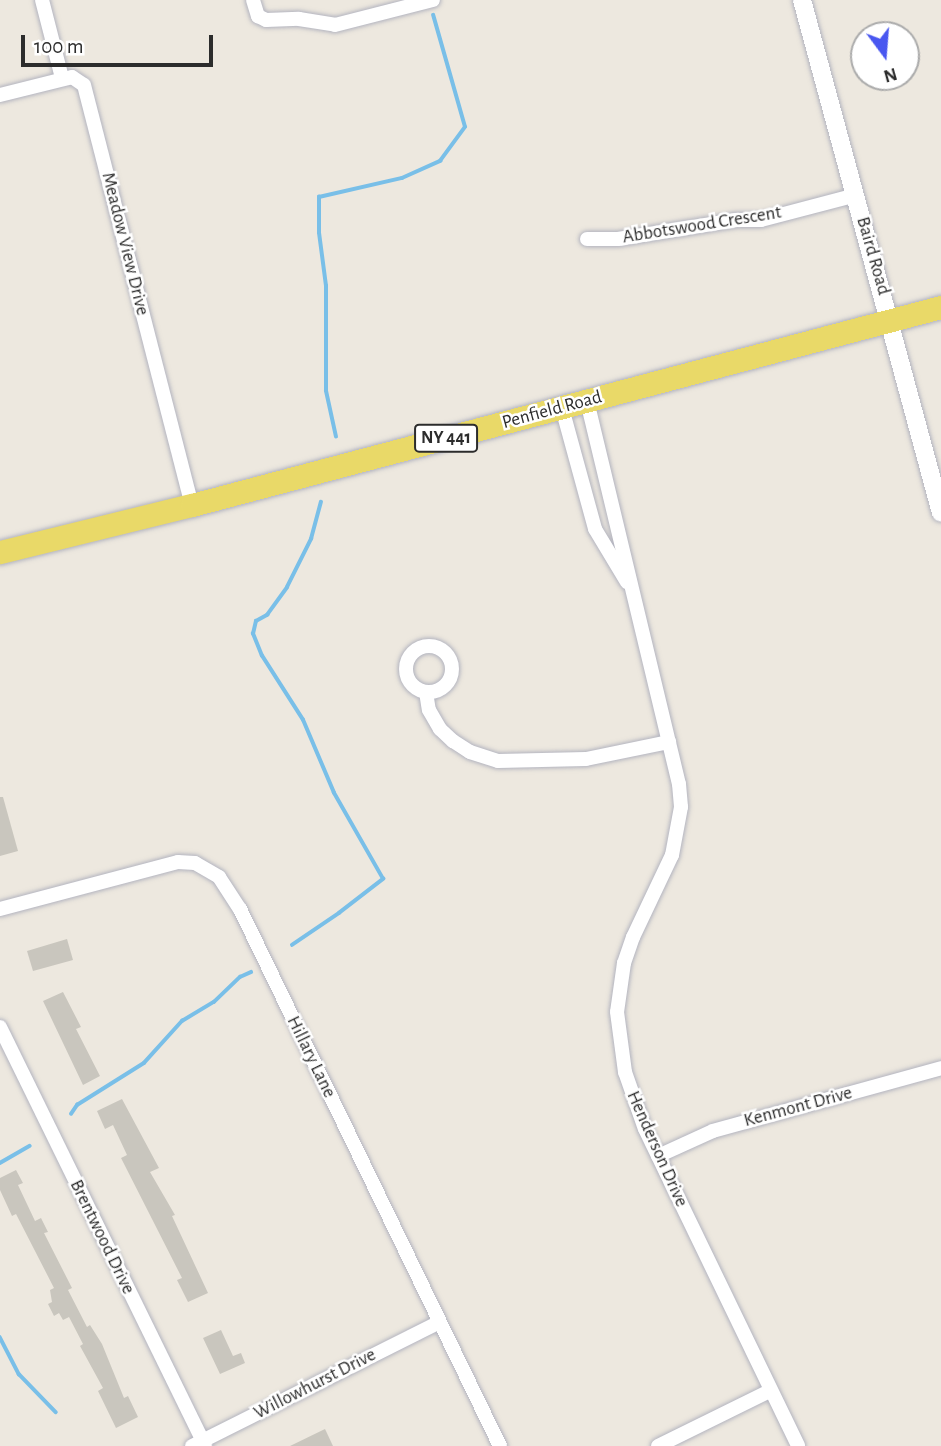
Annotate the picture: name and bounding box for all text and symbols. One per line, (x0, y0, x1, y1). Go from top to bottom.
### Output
scale bar (24, 21, 217, 65)
north arrow (850, 21, 920, 91)
text: 100 m (34, 36, 84, 57)
text: N (881, 64, 899, 86)
street label: Meadow View Drive (96, 170, 154, 318)
street label: Abbotswood Crescent (621, 201, 783, 249)
street label: Baird Road (851, 214, 895, 298)
street label: Penfield Road (500, 386, 604, 434)
road number: NY 441 (413, 424, 479, 452)
street label: Hillary Lane (281, 1012, 341, 1102)
street label: Kenmont Drive (741, 1082, 855, 1132)
street label: Henderson Drive (621, 1087, 693, 1211)
street label: Brentwood Drive (64, 1176, 140, 1298)
street label: Willowhurst Drive (250, 1343, 380, 1425)

